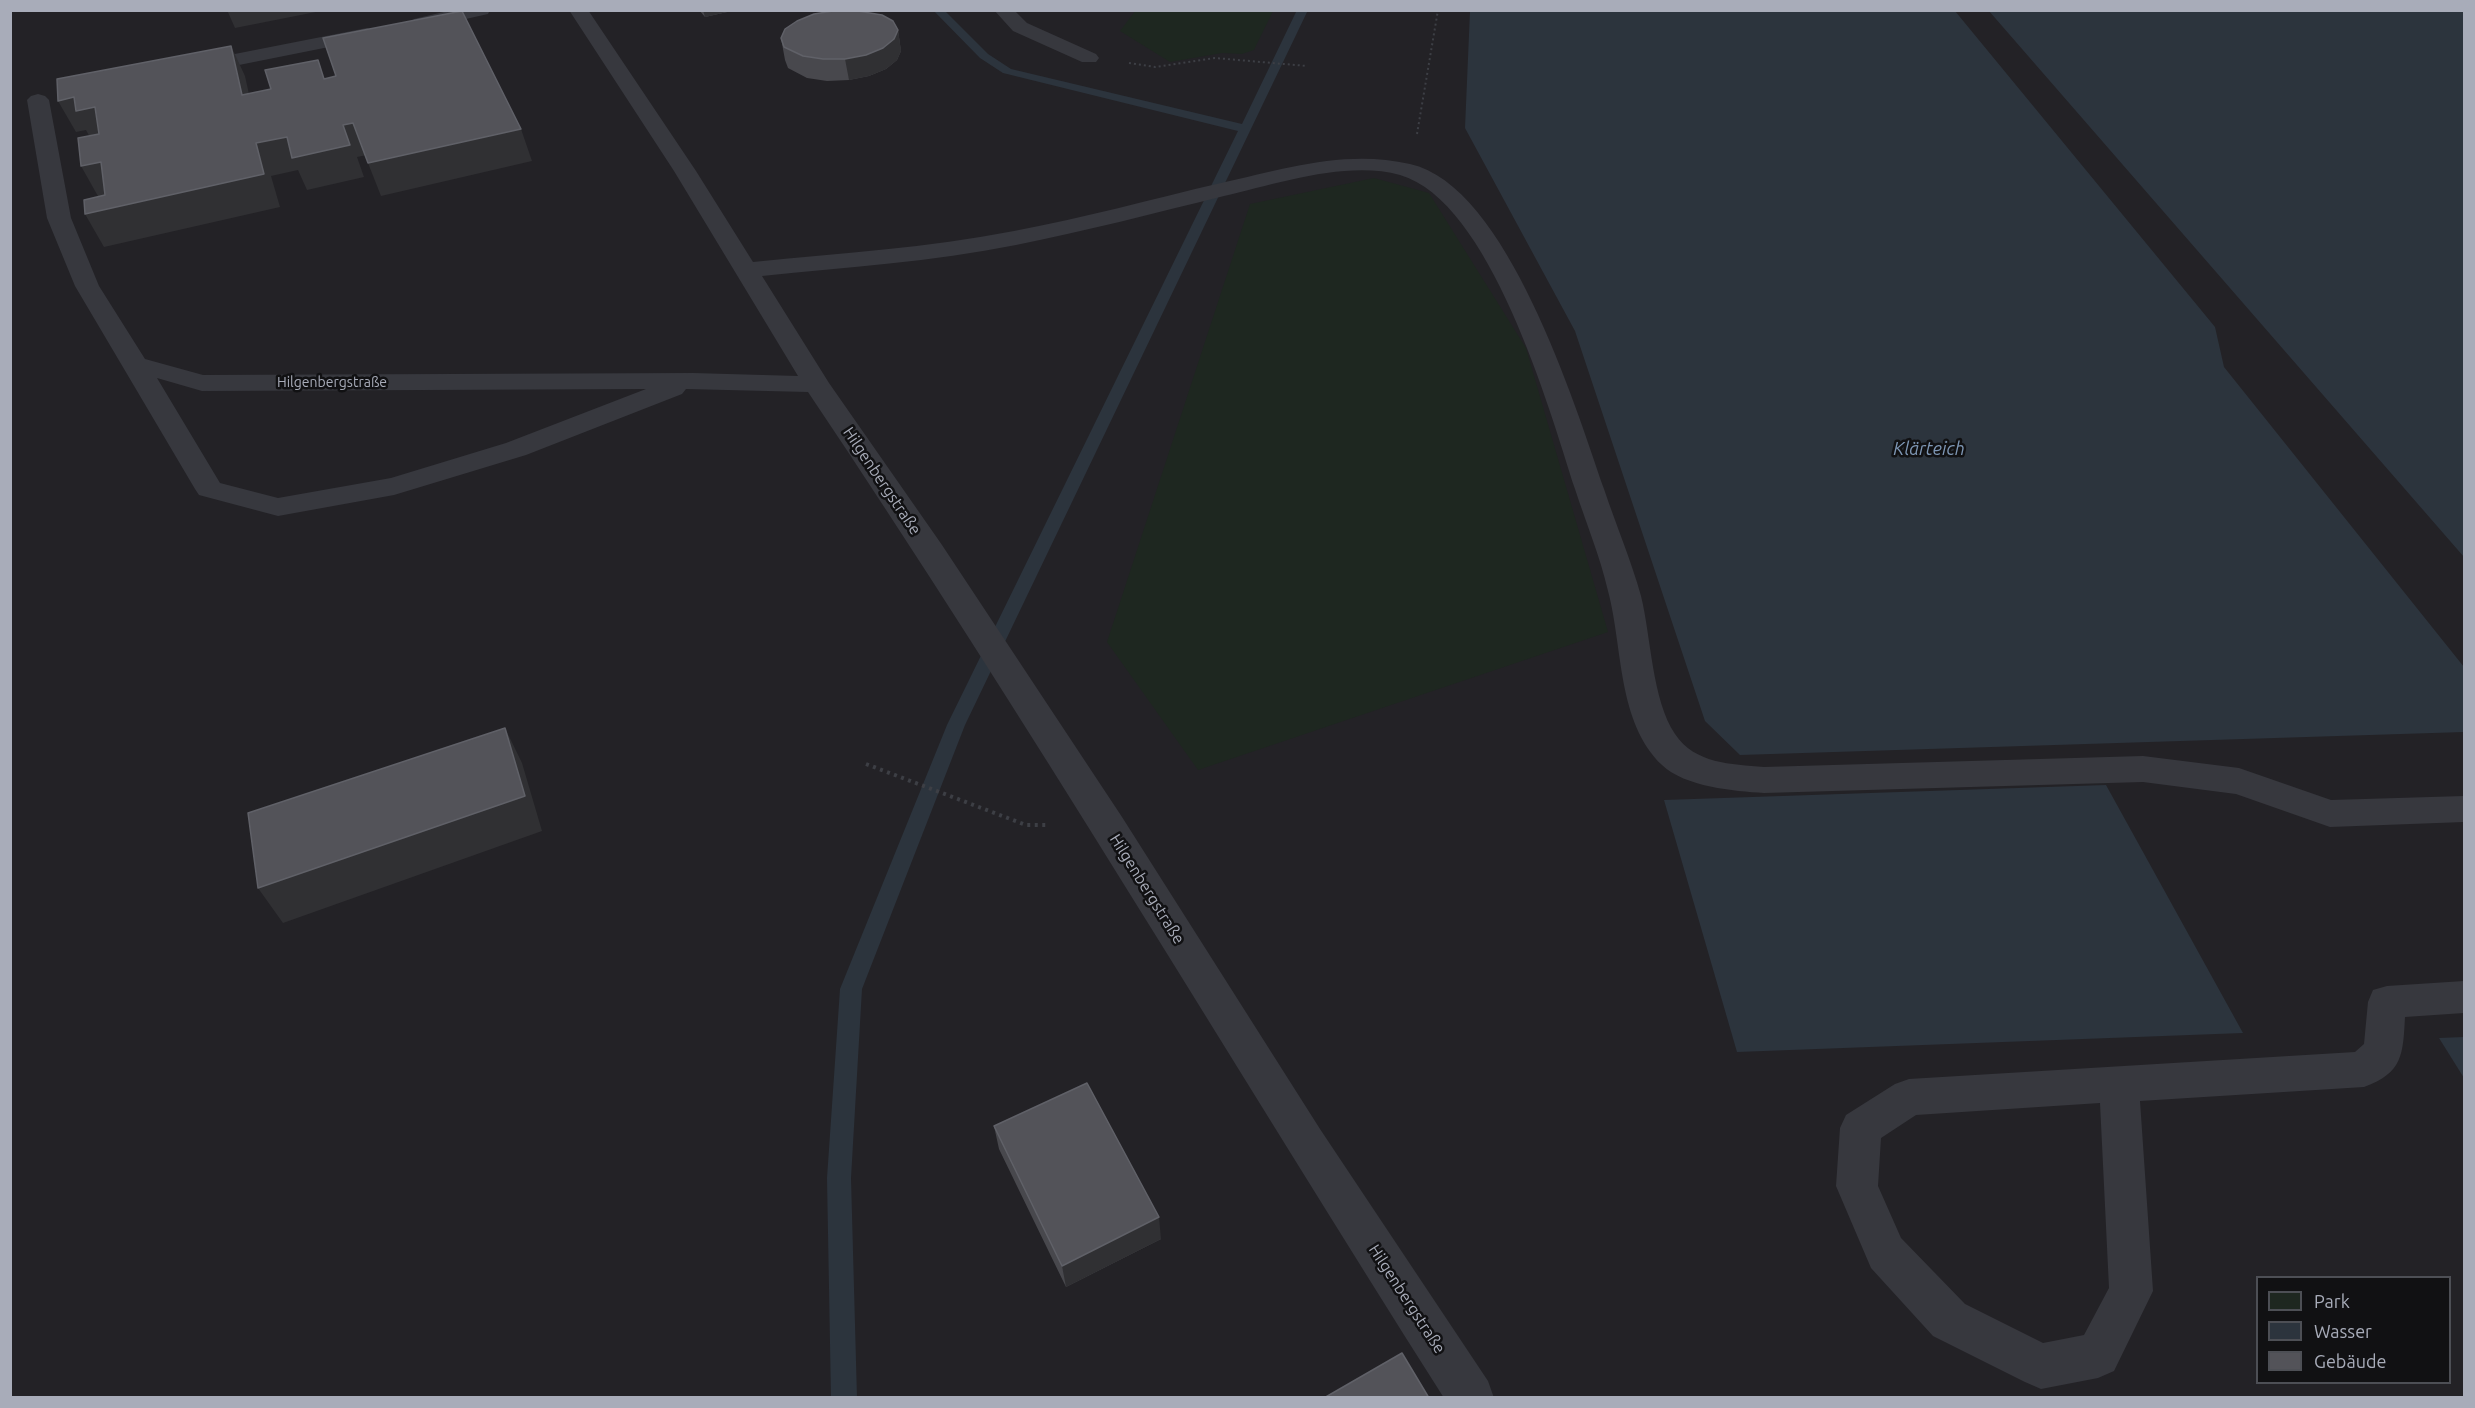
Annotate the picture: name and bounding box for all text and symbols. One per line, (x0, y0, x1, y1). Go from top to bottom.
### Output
street label: Hilgenbergstraße (277, 374, 387, 390)
street label: Hilgenbergstraße (839, 423, 925, 539)
water label: Klärteich (1893, 438, 1965, 460)
street label: Hilgenbergstraße (1106, 831, 1188, 947)
street label: Hilgenbergstraße (1365, 1241, 1449, 1357)
legend (2256, 1276, 2451, 1384)
text: Park (2314, 1291, 2350, 1311)
text: Wasser (2314, 1321, 2372, 1341)
text: Gebäude (2314, 1351, 2386, 1371)

